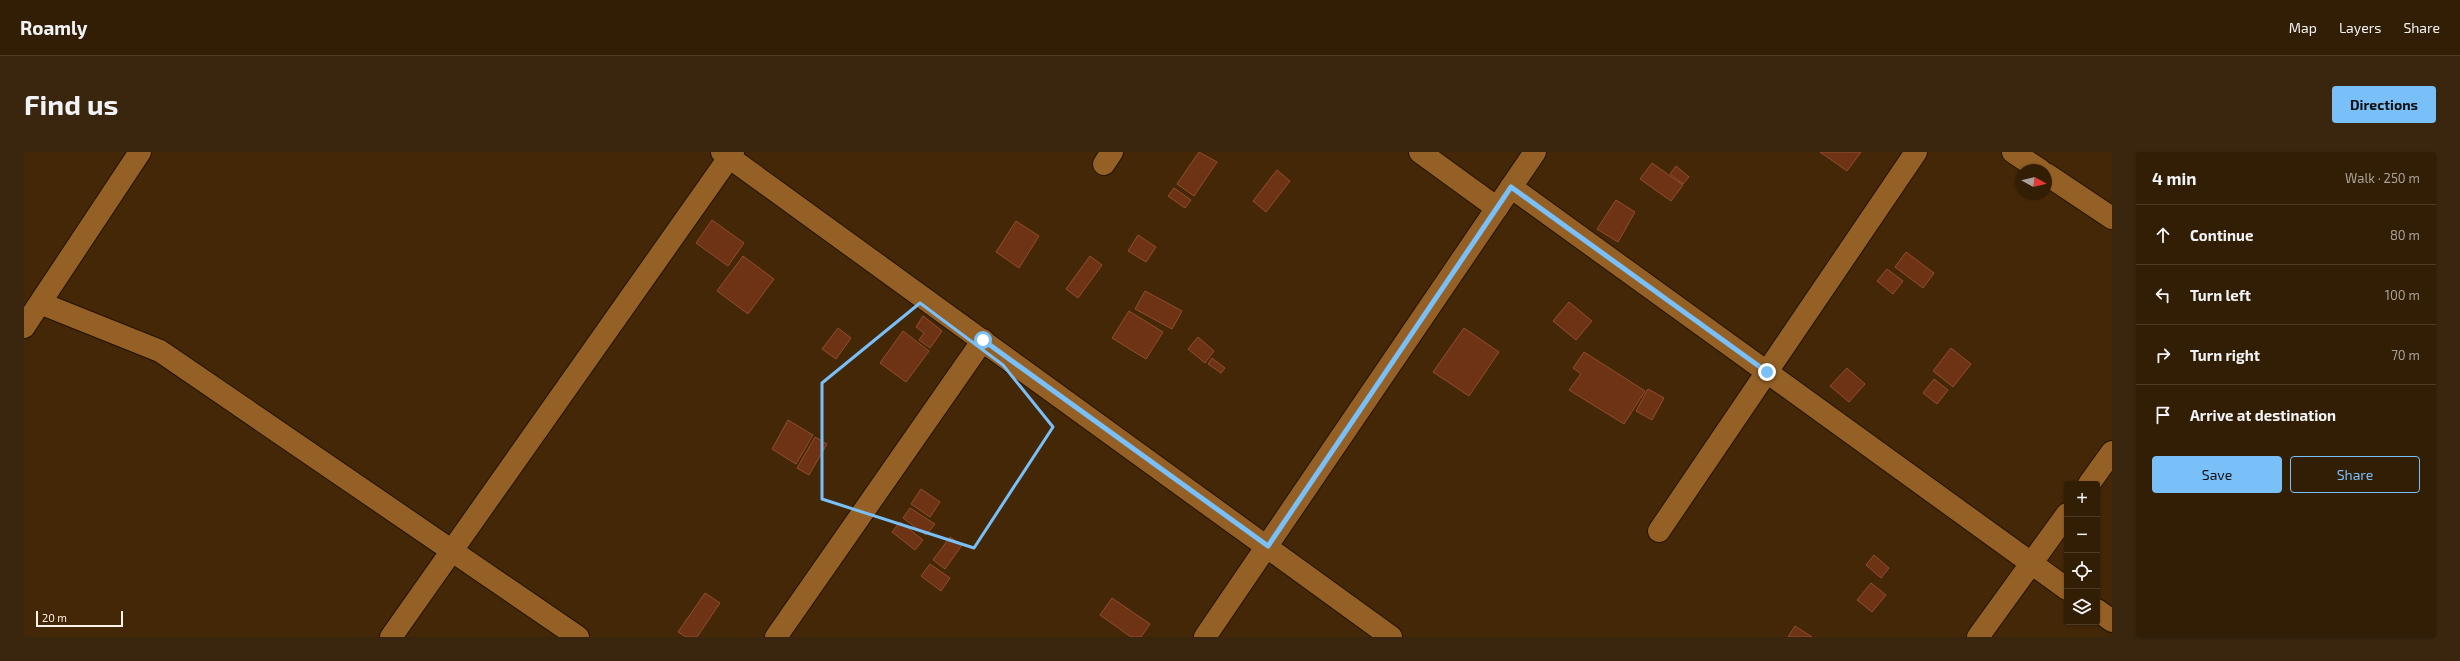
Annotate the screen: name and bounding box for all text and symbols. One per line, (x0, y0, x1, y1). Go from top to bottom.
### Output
text: Roamly (20, 16, 87, 39)
text: Map (2289, 19, 2317, 36)
text: Layers (2339, 19, 2381, 36)
text: Share (2403, 19, 2440, 36)
button: Directions (2332, 86, 2436, 123)
text: Find us (24, 87, 118, 121)
north arrow (2016, 164, 2052, 200)
text: 4 min (2152, 168, 2196, 188)
text: Walk · 250 m (2345, 170, 2420, 186)
icon: ahead (2152, 224, 2174, 246)
text: Continue (2190, 226, 2253, 244)
text: 80 m (2390, 227, 2420, 243)
icon: left (2152, 284, 2174, 306)
text: Turn left (2190, 286, 2251, 304)
text: 100 m (2385, 287, 2420, 303)
route start (974, 331, 992, 349)
icon: right (2152, 344, 2174, 366)
text: Turn right (2190, 346, 2260, 364)
text: 70 m (2391, 347, 2420, 363)
route end (1758, 363, 1776, 381)
icon: arrive (2152, 404, 2174, 426)
text: Arrive at destination (2190, 406, 2336, 424)
button: Save (2152, 456, 2282, 493)
button: Share (2290, 456, 2420, 493)
map controls (2064, 481, 2100, 625)
button: + (2064, 481, 2100, 517)
button: − (2064, 517, 2100, 553)
button: locate (2064, 553, 2100, 589)
button: layers (2064, 589, 2100, 625)
scale bar (36, 609, 123, 628)
text: 20 m (42, 611, 67, 624)

